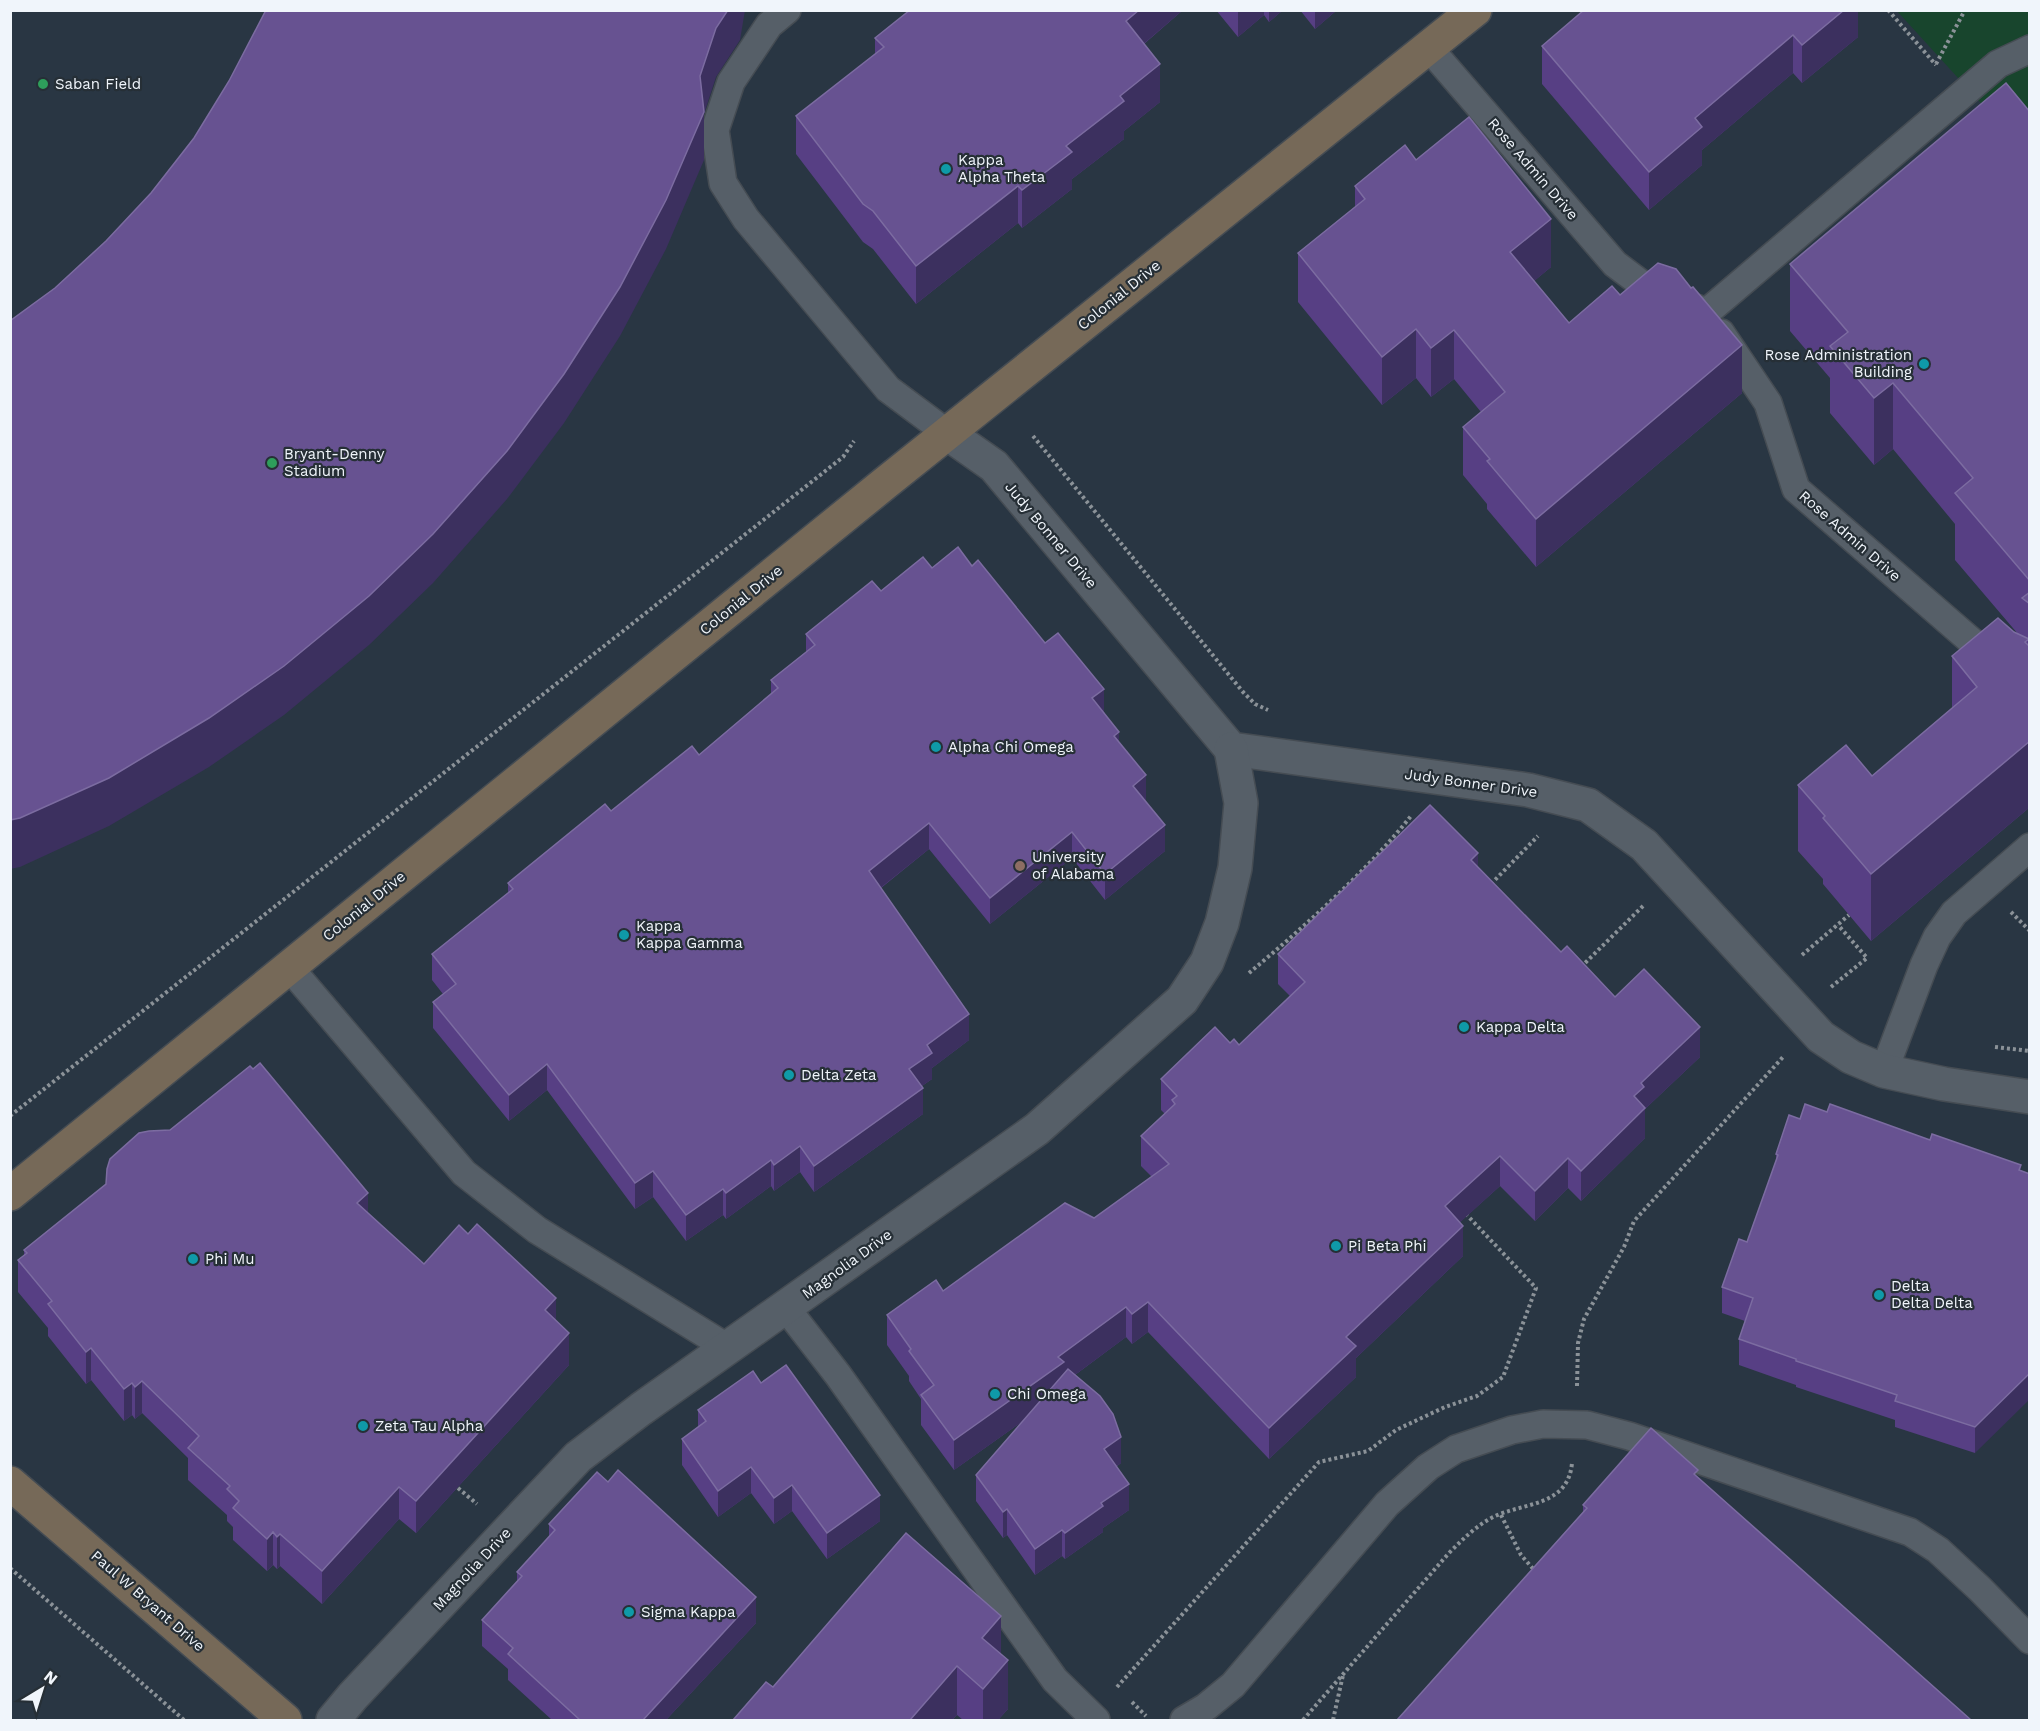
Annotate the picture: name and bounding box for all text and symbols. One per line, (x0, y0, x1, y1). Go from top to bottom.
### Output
place label: Saban Field (55, 75, 141, 93)
marker: Saban Field (36, 77, 50, 91)
street label: Rose Admin Drive (1484, 114, 1582, 224)
place label: Kappa Alpha Theta (958, 151, 1046, 186)
marker: Kappa Alpha Theta (939, 162, 953, 176)
street label: Colonial Drive (1074, 256, 1164, 334)
place label: Rose Administration Building (1765, 346, 1912, 381)
marker: Rose Administration Building (1917, 357, 1931, 371)
place label: Bryant-Denny Stadium (284, 445, 385, 480)
marker: Bryant-Denny Stadium (265, 456, 279, 470)
street label: Judy Bonner Drive (1001, 478, 1101, 592)
street label: Rose Admin Drive (1795, 487, 1905, 585)
street label: Colonial Drive (696, 561, 786, 639)
place label: Alpha Chi Omega (948, 738, 1074, 756)
marker: Alpha Chi Omega (929, 740, 943, 754)
street label: Judy Bonner Drive (1404, 765, 1538, 801)
place label: University of Alabama (1032, 848, 1115, 883)
marker: University of Alabama (1013, 859, 1027, 873)
street label: Colonial Drive (319, 867, 409, 945)
place label: Kappa Kappa Gamma (636, 917, 743, 952)
marker: Kappa Kappa Gamma (617, 928, 631, 942)
place label: Kappa Delta (1476, 1018, 1565, 1036)
marker: Kappa Delta (1457, 1020, 1471, 1034)
place label: Delta Zeta (801, 1066, 877, 1084)
marker: Delta Zeta (782, 1068, 796, 1082)
street label: Magnolia Drive (799, 1225, 895, 1303)
place label: Pi Beta Phi (1348, 1237, 1426, 1255)
marker: Pi Beta Phi (1329, 1239, 1343, 1253)
place label: Phi Mu (205, 1250, 255, 1268)
marker: Phi Mu (186, 1252, 200, 1266)
place label: Delta Delta Delta (1891, 1277, 1973, 1312)
marker: Delta Delta Delta (1872, 1288, 1886, 1302)
place label: Chi Omega (1007, 1385, 1087, 1403)
marker: Chi Omega (988, 1387, 1002, 1401)
place label: Zeta Tau Alpha (375, 1417, 484, 1435)
marker: Zeta Tau Alpha (356, 1419, 370, 1433)
street label: Magnolia Drive (429, 1524, 515, 1614)
street label: Paul W Bryant Drive (87, 1547, 209, 1655)
place label: Sigma Kappa (641, 1603, 736, 1621)
marker: Sigma Kappa (622, 1605, 636, 1619)
north arrow (12, 1659, 72, 1719)
text: N (40, 1666, 61, 1689)

